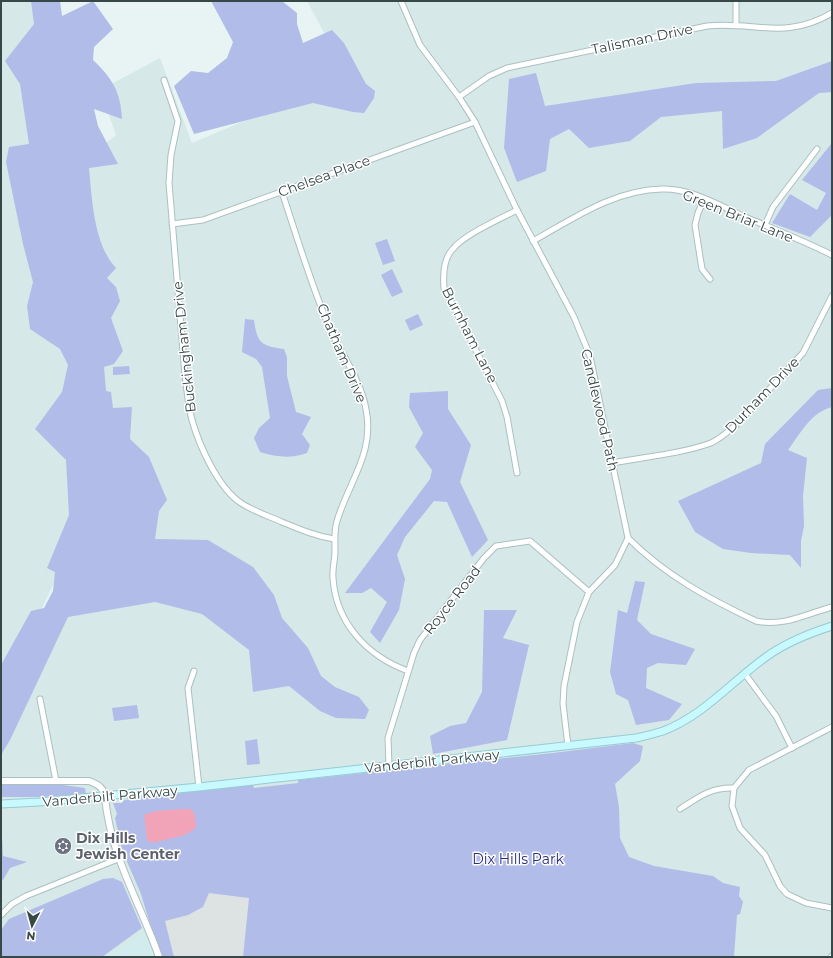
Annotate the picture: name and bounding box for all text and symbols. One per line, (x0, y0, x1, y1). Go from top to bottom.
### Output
street label: Talisman Drive (590, 19, 694, 59)
street label: Chelsea Place (275, 151, 373, 201)
street label: Green Briar Lane (680, 186, 796, 246)
street label: Buckingham Drive (168, 280, 200, 414)
street label: Burnham Lane (438, 284, 502, 386)
street label: Chatham Drive (313, 301, 371, 405)
street label: Candlewood Path (577, 347, 623, 473)
street label: Durham Drive (721, 353, 803, 437)
street label: Royce Road (419, 562, 485, 638)
street label: Vanderbilt Parkway (364, 745, 501, 777)
street label: Vanderbilt Parkway (42, 781, 179, 811)
place label: Dix Hills Jewish Center (75, 829, 180, 863)
synagogue icon: Dix Hills Jewish Center (53, 836, 73, 856)
park label: Dix Hills Park (472, 850, 564, 868)
north arrow (12, 906, 52, 946)
text: N (26, 929, 36, 943)

